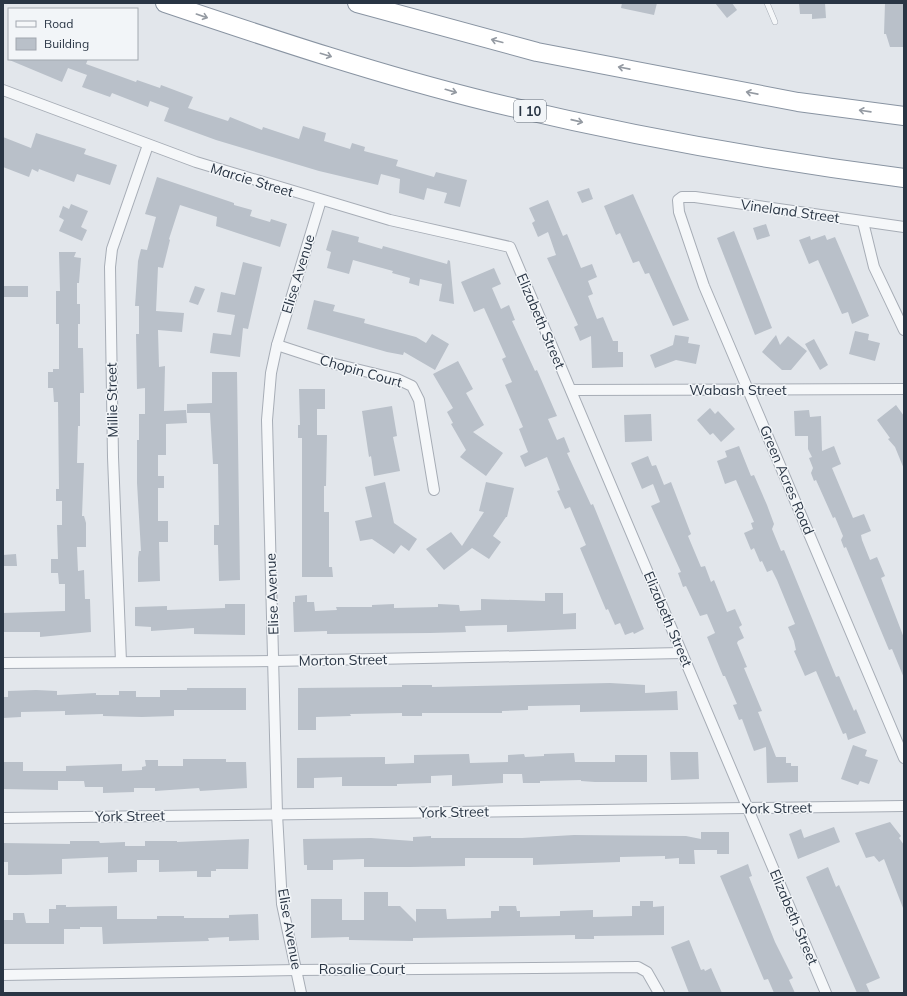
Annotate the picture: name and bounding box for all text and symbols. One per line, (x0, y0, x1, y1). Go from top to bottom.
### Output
legend (8, 8, 138, 60)
one-way arrow (195, 12, 207, 20)
text: Road (44, 16, 73, 31)
text: Building (44, 36, 89, 51)
one-way arrow (491, 37, 504, 44)
one-way arrow (319, 52, 332, 59)
one-way arrow (618, 64, 631, 72)
one-way arrow (444, 88, 457, 95)
one-way arrow (745, 89, 758, 97)
road number: I 10 (514, 100, 546, 122)
one-way arrow (859, 107, 872, 115)
one-way arrow (570, 118, 583, 126)
street label: Marcie Street (208, 159, 296, 201)
street label: Vineland Street (739, 195, 841, 227)
street label: Elise Avenue (277, 232, 319, 316)
street label: Elizabeth Street (513, 271, 569, 372)
street label: Chopin Court (318, 351, 404, 391)
street label: Millie Street (102, 362, 122, 438)
street label: Wabash Street (689, 381, 787, 399)
street label: Green Acres Road (756, 423, 818, 537)
street label: Elise Avenue (262, 553, 282, 635)
street label: Elizabeth Street (640, 569, 696, 670)
street label: Morton Street (298, 650, 388, 670)
street label: York Street (741, 798, 812, 818)
street label: York Street (418, 802, 489, 822)
street label: York Street (94, 806, 165, 826)
street label: Elizabeth Street (766, 867, 822, 968)
street label: Elise Avenue (274, 887, 306, 971)
street label: Rosalie Court (319, 960, 405, 978)

